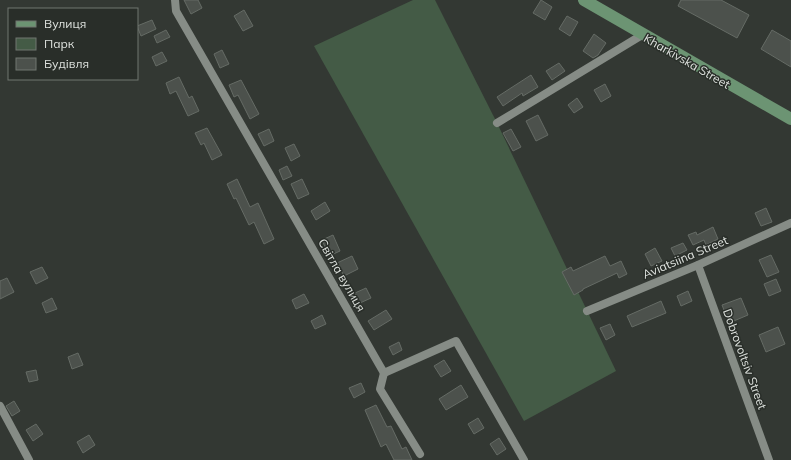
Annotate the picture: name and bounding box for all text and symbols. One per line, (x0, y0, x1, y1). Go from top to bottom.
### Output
legend (8, 8, 138, 80)
text: Вулиця (44, 16, 86, 31)
street label: Kharkivska Street (641, 30, 733, 92)
text: Парк (44, 36, 75, 51)
text: Будівля (44, 56, 89, 71)
street label: Aviatsiina Street (640, 232, 730, 282)
street label: Світла вулиця (315, 236, 369, 314)
street label: Dobrovoltsiv Street (720, 307, 770, 411)

